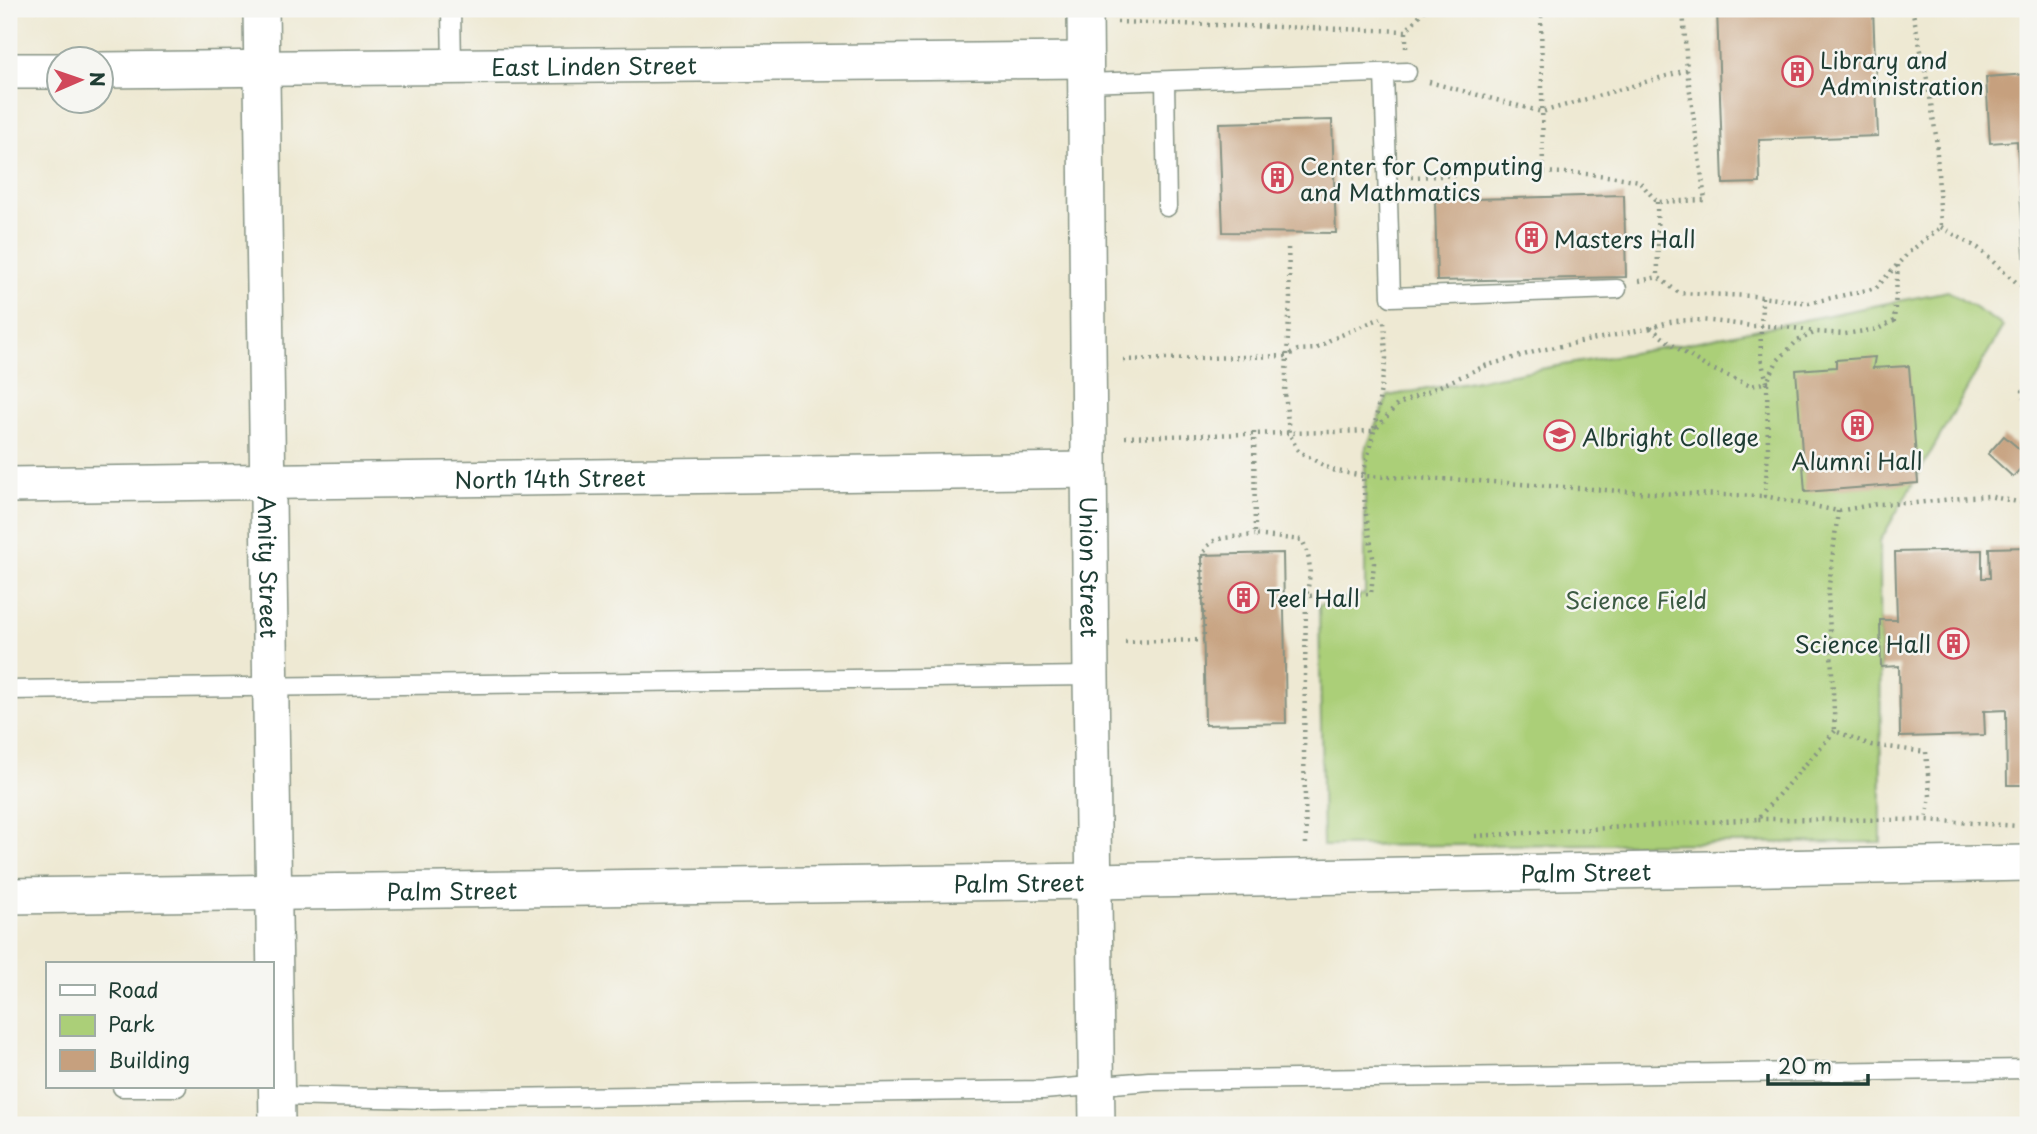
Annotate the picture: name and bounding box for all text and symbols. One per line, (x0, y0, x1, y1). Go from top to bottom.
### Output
place label: Library and Administration (1820, 42, 1984, 103)
north arrow (46, 46, 116, 116)
street label: East Linden Street (491, 46, 697, 84)
building icon: Library and Administration (1780, 55, 1814, 89)
text: N (84, 71, 112, 87)
place label: Center for Computing and Mathmatics (1300, 148, 1544, 209)
building icon: Center for Computing and Mathmatics (1260, 161, 1294, 195)
building icon: Masters Hall (1514, 221, 1548, 255)
place label: Masters Hall (1554, 221, 1695, 256)
building icon: Alumni Hall (1840, 409, 1874, 443)
school or university icon: Albright College (1542, 419, 1576, 453)
place label: Albright College (1582, 419, 1759, 454)
place label: Alumni Hall (1791, 443, 1923, 478)
street label: North 14th Street (454, 459, 646, 496)
street label: Amity Street (250, 495, 288, 639)
street label: Union Street (1072, 496, 1108, 638)
building icon: Teel Hall (1226, 580, 1260, 614)
place label: Teel Hall (1266, 580, 1360, 615)
park label: Science Field (1565, 582, 1707, 617)
place label: Science Hall (1794, 626, 1931, 661)
building icon: Science Hall (1937, 626, 1971, 660)
street label: Palm Street (1520, 853, 1651, 890)
street label: Palm Street (953, 864, 1084, 900)
street label: Palm Street (386, 871, 518, 908)
legend (46, 962, 273, 1088)
text: Road (108, 973, 159, 1005)
text: Park (108, 1007, 155, 1039)
text: Building (108, 1043, 190, 1075)
scale bar (1768, 1043, 1867, 1087)
text: 20 m (1778, 1049, 1832, 1081)

